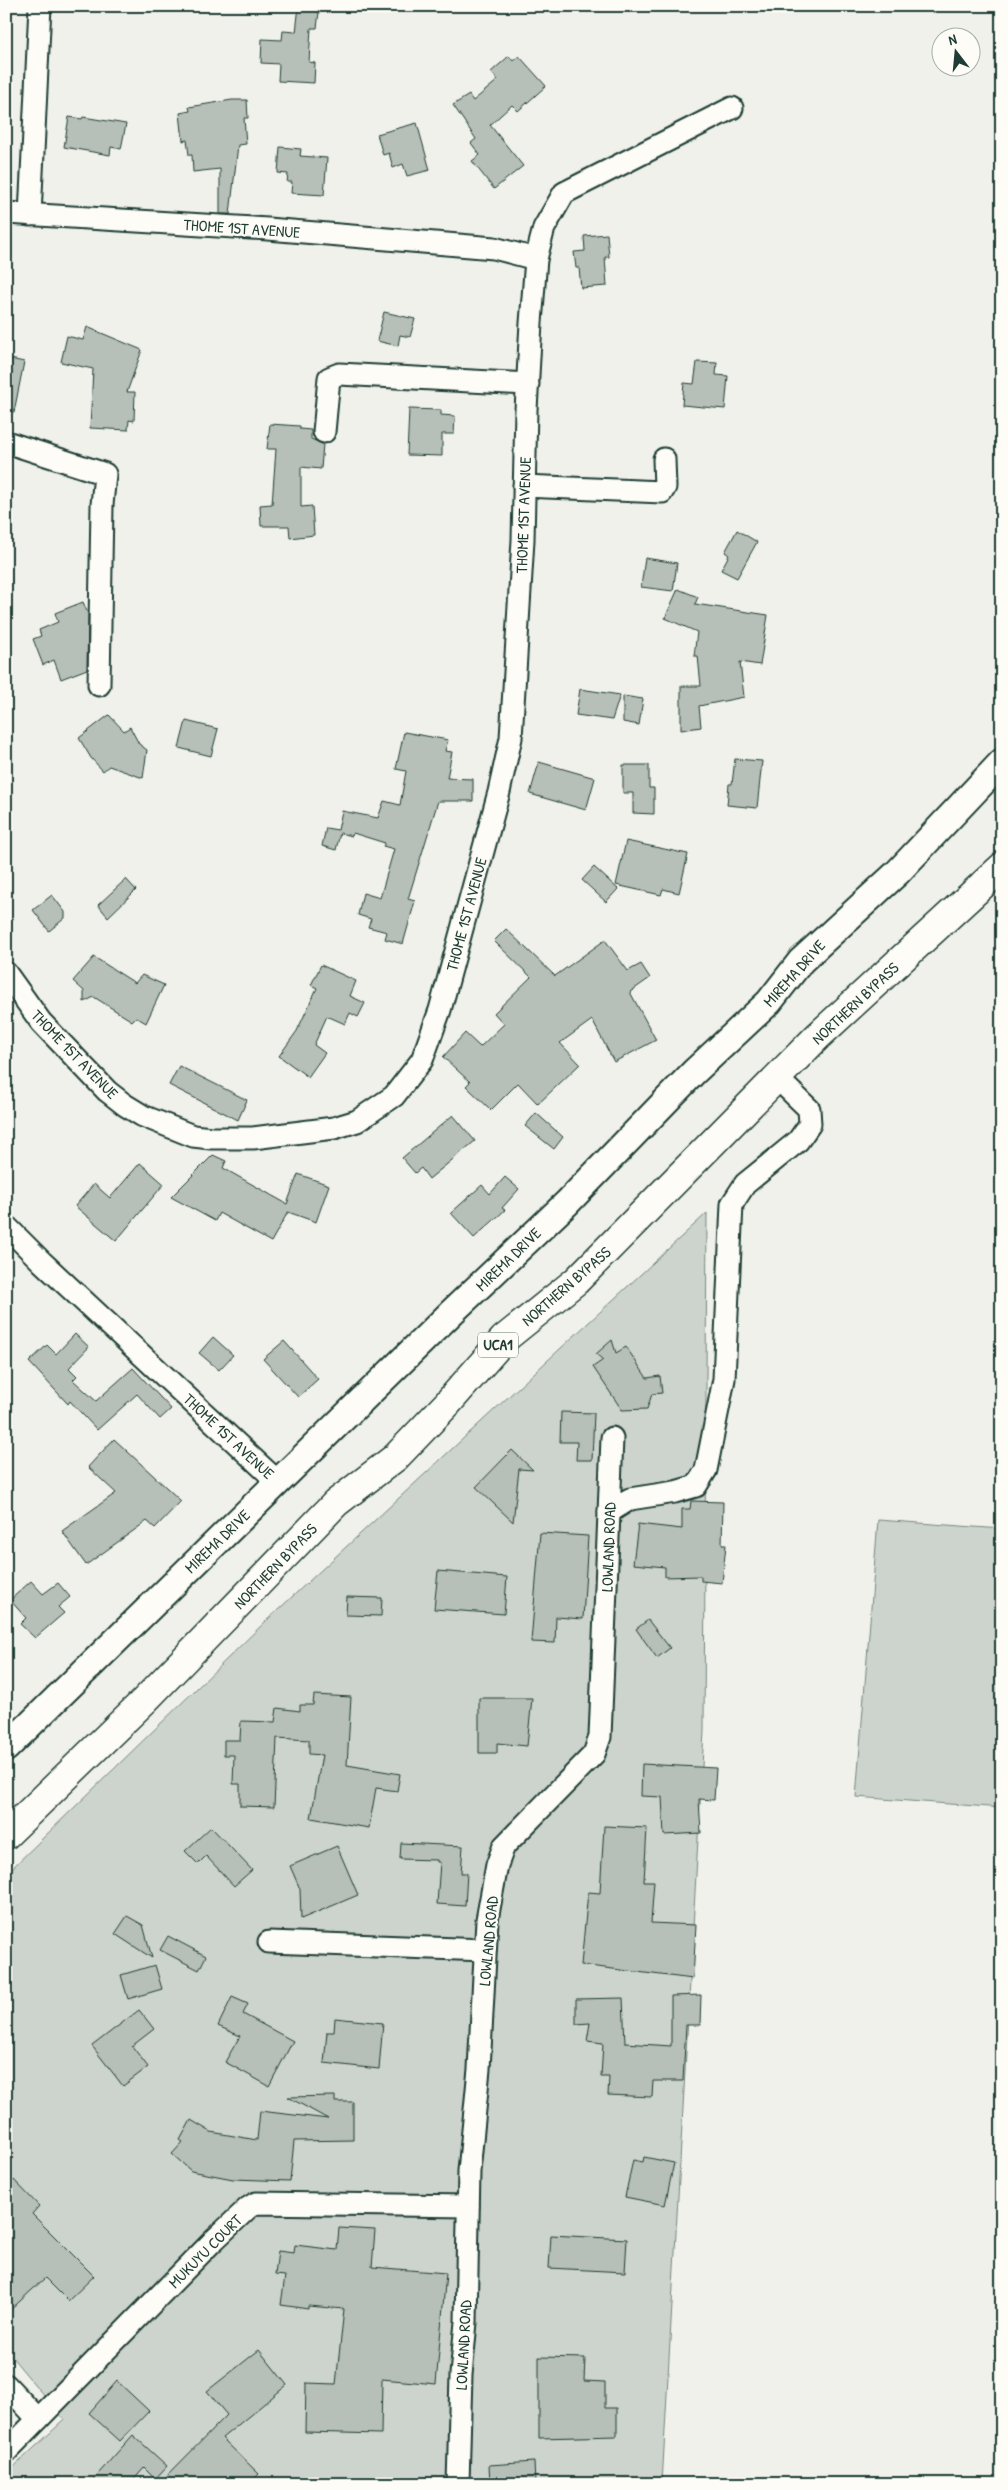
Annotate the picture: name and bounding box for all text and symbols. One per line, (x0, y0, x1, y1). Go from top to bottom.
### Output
north arrow (930, 28, 980, 78)
text: N (946, 29, 959, 49)
street label: THOME 1ST AVENUE (183, 213, 301, 243)
street label: THOME 1ST AVENUE (510, 456, 536, 574)
street label: THOME 1ST AVENUE (440, 855, 492, 973)
street label: MIREMA DRIVE (758, 935, 830, 1011)
street label: NORTHERN BYPASS (807, 956, 904, 1049)
street label: THOME 1ST AVENUE (27, 1004, 123, 1104)
street label: MIREMA DRIVE (470, 1222, 546, 1296)
street label: NORTHERN BYPASS (517, 1241, 616, 1331)
road number: UCA1 (478, 1332, 518, 1358)
street label: THOME 1ST AVENUE (179, 1388, 279, 1484)
street label: LOWLAND ROAD (595, 1501, 621, 1592)
street label: MIREMA DRIVE (179, 1504, 255, 1578)
street label: NORTHERN BYPASS (228, 1518, 322, 1614)
street label: LOWLAND ROAD (473, 1895, 503, 1987)
street label: MUKUYU COURT (163, 2209, 247, 2293)
street label: LOWLAND ROAD (450, 2299, 476, 2390)

